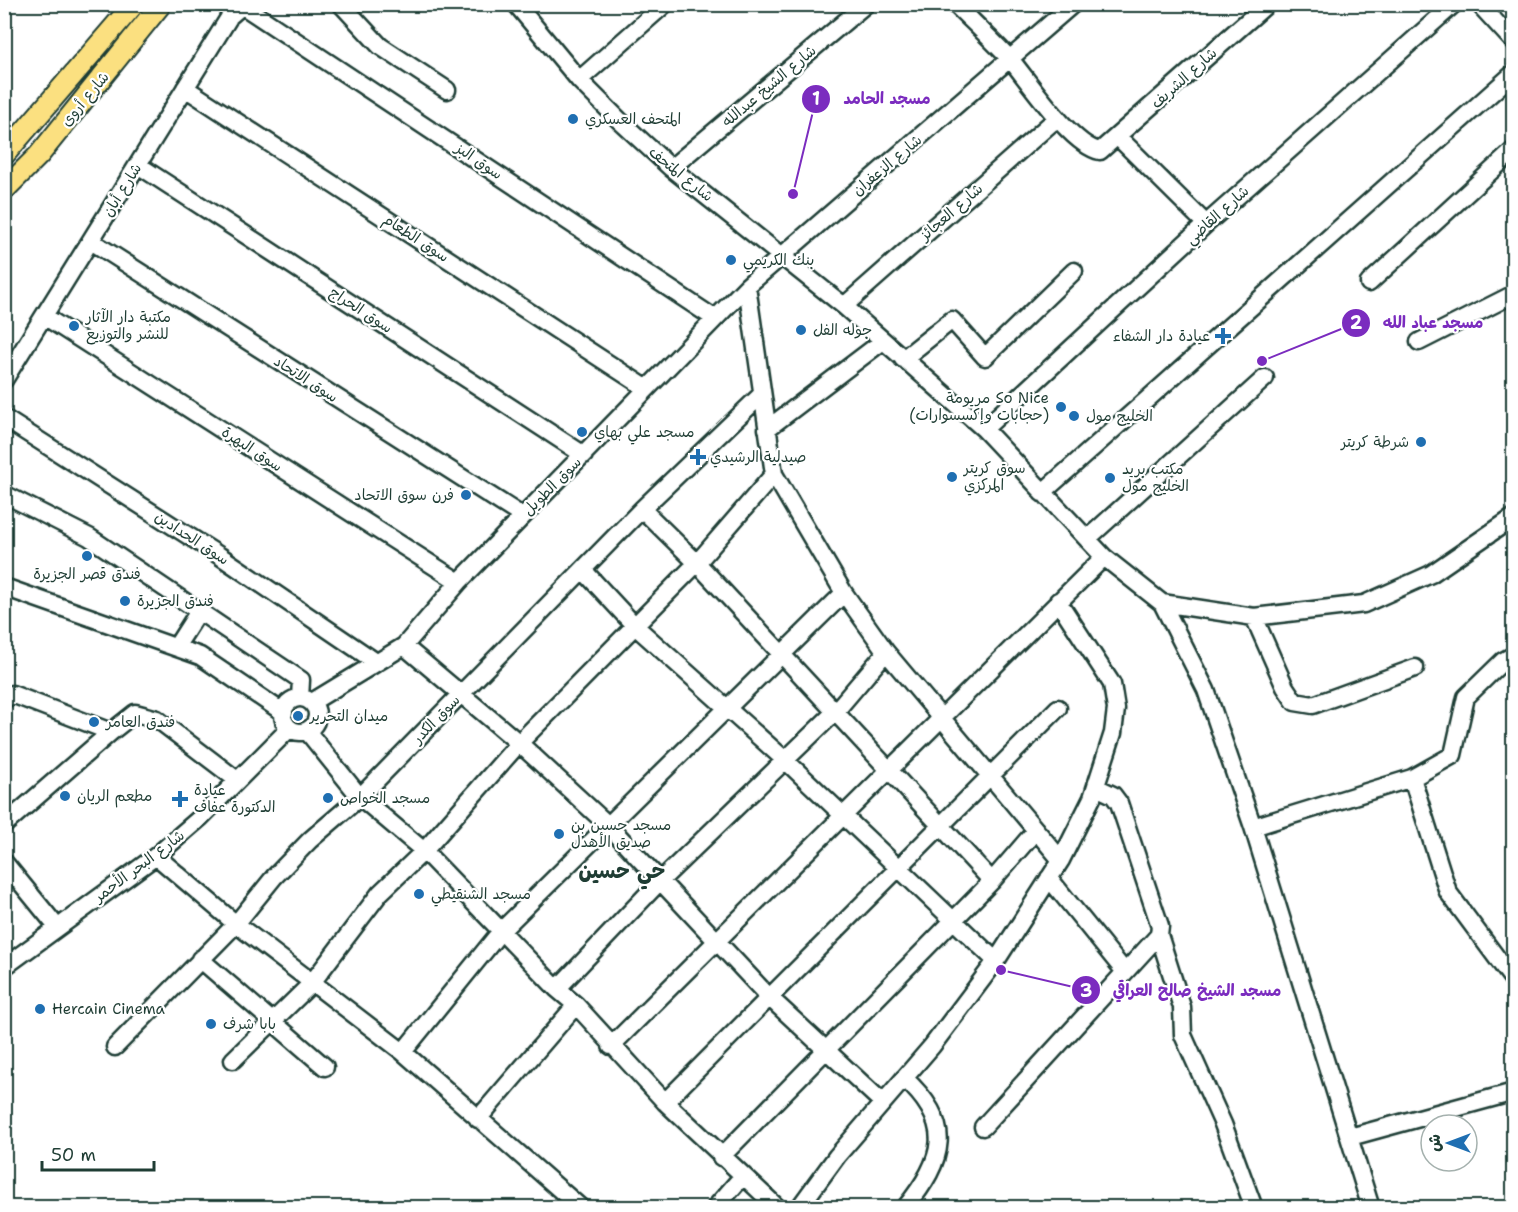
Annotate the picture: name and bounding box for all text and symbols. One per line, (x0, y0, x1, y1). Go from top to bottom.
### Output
street label: شارع الشيخ عبدالله (718, 41, 820, 131)
street label: شارع الشريف (1147, 43, 1221, 113)
street label: شارع أروى (56, 68, 114, 130)
callout: مسجد الحامد (801, 82, 942, 116)
text: 1 (812, 87, 820, 111)
text: مسجد الحامد (843, 88, 931, 109)
place label: المتحف العسكري (585, 109, 681, 130)
marker: المتحف العسكري (566, 112, 580, 126)
street label: شارع الزعفران (848, 130, 926, 200)
street label: سوق البز (450, 137, 507, 184)
street label: شارع المتحف (645, 142, 717, 206)
street label: شارع أبان (98, 160, 146, 220)
street label: شارع العجائز (914, 179, 987, 246)
street label: شارع القاضي (1181, 181, 1255, 251)
street label: سوق الطعام (378, 209, 453, 268)
place label: بنك الكريمي (743, 250, 814, 273)
marker: بنك الكريمي (724, 253, 738, 267)
street label: سوق الحراج (326, 282, 396, 338)
callout: مسجد عباد الله (1341, 306, 1496, 340)
place label: مكتبة دار الآثار للنشر والتوزيع (85, 307, 171, 345)
text: 2 (1350, 311, 1363, 335)
text: مسجد عباد الله (1383, 312, 1483, 333)
marker: مكتبة دار الآثار للنشر والتوزيع (67, 319, 81, 333)
place label: جوله الفل (813, 320, 872, 340)
marker: جوله الفل (794, 323, 808, 337)
place label: عيادة دار الشفاء (1113, 326, 1210, 346)
marker: عيادة دار الشفاء (1214, 327, 1232, 345)
street label: سوق الاتحاد (270, 351, 342, 407)
place label: مريومة So Nice (حجابات وإكسسوارات) (909, 388, 1049, 425)
marker: مريومة So Nice (حجابات وإكسسوارات) (1054, 400, 1068, 414)
place label: الخليج مول (1086, 406, 1153, 426)
marker: الخليج مول (1067, 409, 1081, 423)
street label: سوق البهرة (218, 422, 286, 476)
place label: مسجد علي بهاي (594, 422, 694, 445)
marker: مسجد علي بهاي (575, 425, 589, 439)
place label: شرطة كريتر (1339, 432, 1409, 452)
marker: شرطة كريتر (1414, 435, 1428, 449)
place label: صيدلية الرشيدي (710, 447, 806, 468)
marker: صيدلية الرشيدي (691, 450, 705, 464)
street label: سوق الطويل (518, 452, 586, 520)
place label: سوق كريتر المركزي (962, 458, 1026, 496)
place label: مكتب بريد الخليج مول (1122, 459, 1189, 496)
marker: سوق كريتر المركزي (945, 470, 959, 484)
marker: مكتب بريد الخليج مول (1103, 471, 1117, 485)
place label: فرن سوق الاتحاد (354, 485, 454, 505)
marker: فرن سوق الاتحاد (459, 488, 473, 502)
street label: سوق الحدادين (151, 507, 233, 569)
marker: فندق قصر الجزيرة (80, 549, 94, 563)
place label: فندق قصر الجزيرة (33, 564, 141, 584)
place label: فندق الجزيرة (137, 591, 214, 611)
marker: فندق الجزيرة (118, 594, 132, 608)
street label: سوق الكدر (407, 690, 464, 749)
place label: ميدان التحرير (308, 706, 388, 726)
marker: ميدان التحرير (291, 709, 305, 723)
place label: فندق العامر (104, 712, 175, 732)
marker: فندق العامر (87, 715, 101, 729)
place label: عيادة الدكتورة عفاف (194, 780, 275, 817)
place label: مطعم الريان (77, 786, 152, 808)
place label: مسجد الخواص (340, 788, 430, 808)
marker: مطعم الريان (58, 789, 72, 803)
marker: عيادة الدكتورة عفاف (171, 790, 189, 808)
marker: مسجد الخواص (321, 791, 335, 805)
place label: مسجد حسين بن صديق الأهدل (571, 815, 671, 852)
street label: شارع البحر الأحمر (88, 825, 188, 908)
marker: مسجد حسين بن صديق الأهدل (552, 827, 566, 841)
district label: حي حسين (579, 857, 665, 890)
place label: مسجد الشنقيطي (431, 884, 531, 907)
marker: مسجد الشنقيطي (412, 887, 426, 901)
callout: مسجد الشيخ صالح العراقي (1071, 973, 1293, 1007)
text: 3 (1080, 979, 1092, 1003)
text: مسجد الشيخ صالح العراقي (1113, 979, 1281, 1003)
place label: Hercain Cinema (52, 999, 166, 1019)
marker: Hercain Cinema (33, 1002, 47, 1016)
place label: بابا شرف (223, 1014, 276, 1034)
marker: بابا شرف (204, 1017, 218, 1031)
north arrow (1419, 1113, 1479, 1173)
scale bar (42, 1134, 154, 1172)
text: ش (1424, 1134, 1445, 1152)
text: 50 m (51, 1143, 96, 1167)

